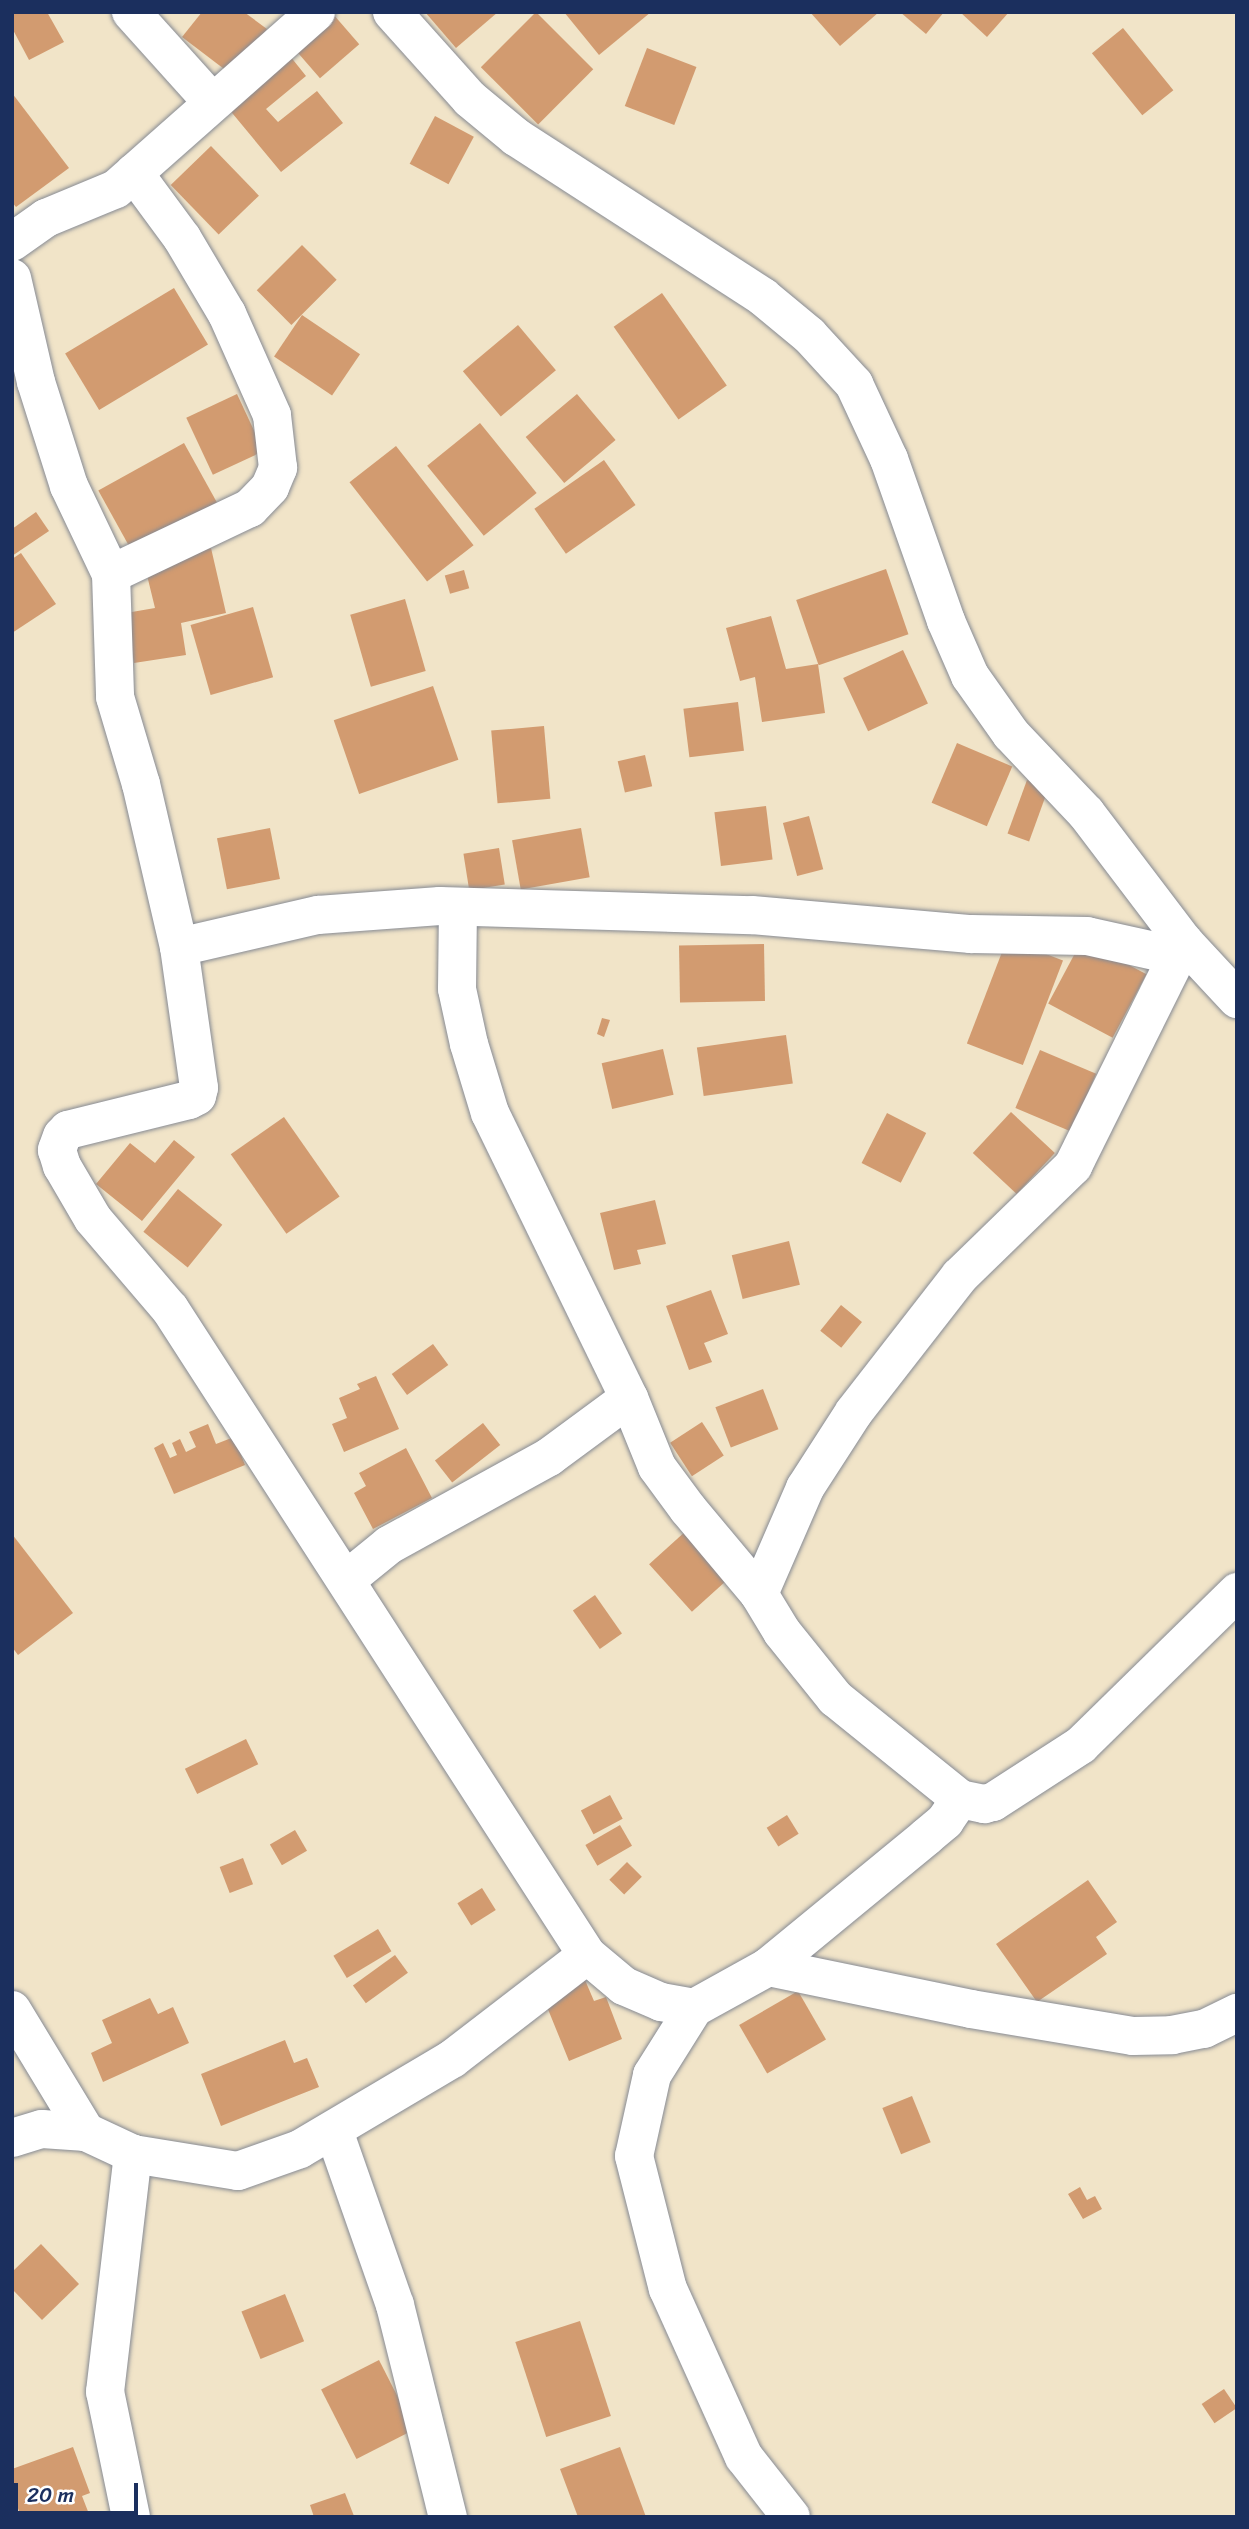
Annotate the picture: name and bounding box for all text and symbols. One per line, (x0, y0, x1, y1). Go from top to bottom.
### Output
scale bar (18, 2470, 142, 2514)
text: 20 m (27, 2476, 74, 2514)

